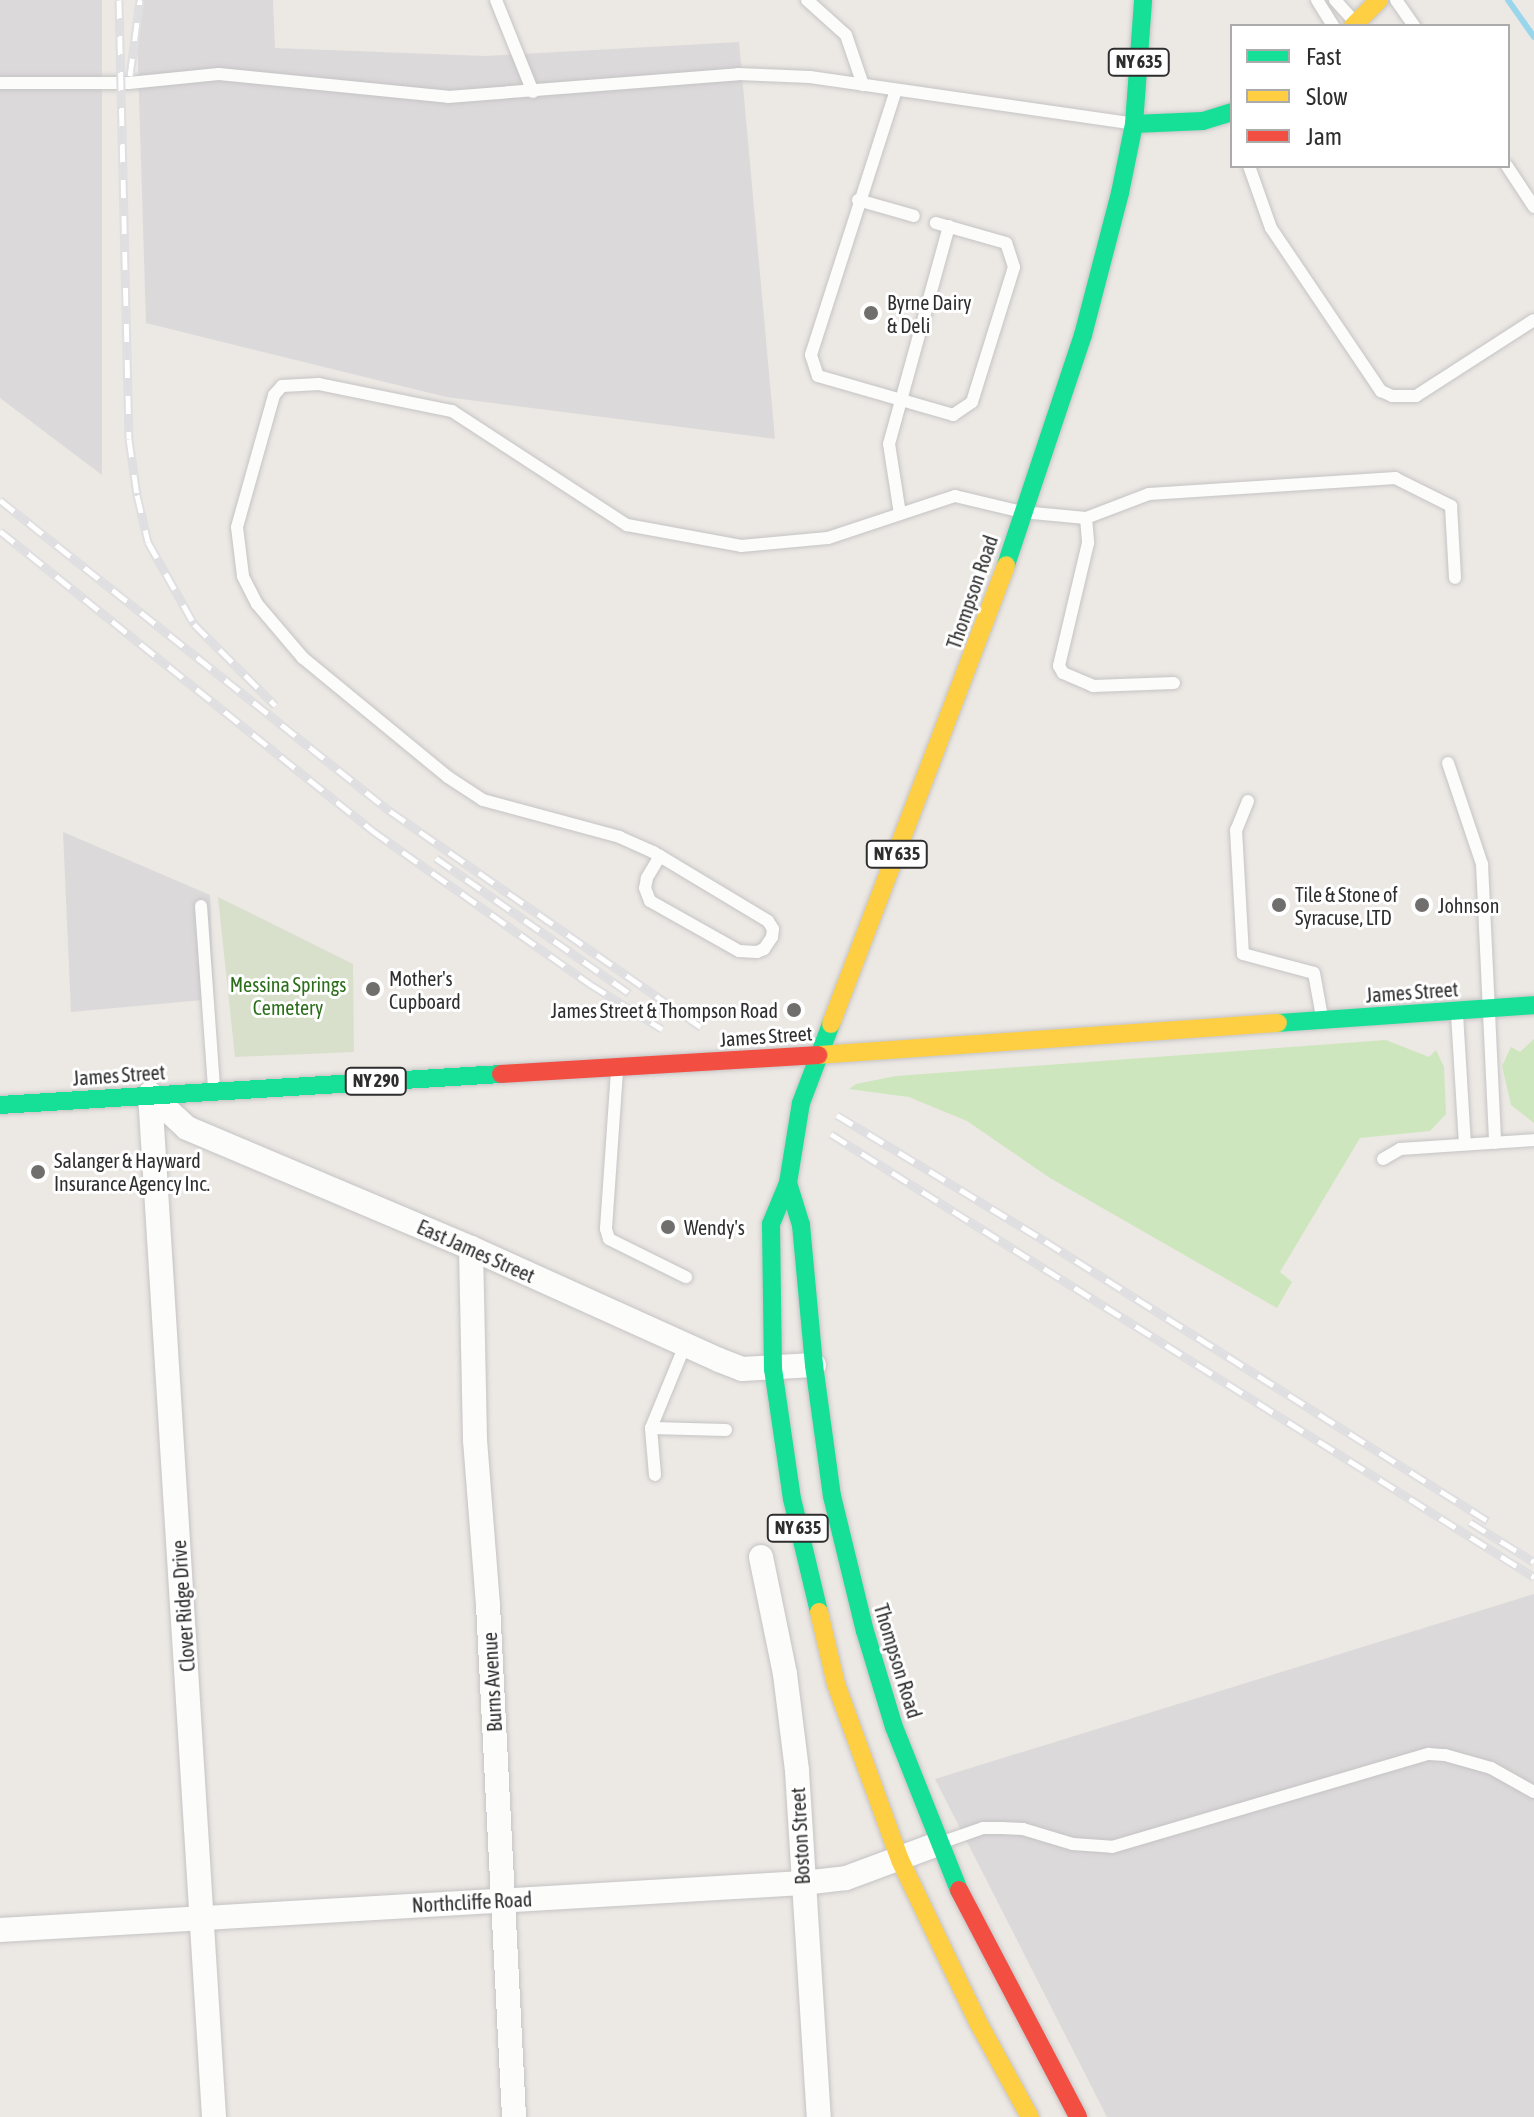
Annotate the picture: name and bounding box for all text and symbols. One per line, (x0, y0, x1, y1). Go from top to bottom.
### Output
legend (1230, 24, 1510, 168)
text: Fast (1306, 43, 1342, 70)
road number: NY 635 (1107, 48, 1171, 76)
text: Slow (1306, 83, 1348, 110)
text: Jam (1306, 123, 1342, 150)
place label: Byrne Dairy & Deli (887, 290, 971, 337)
marker: Byrne Dairy & Deli (862, 304, 880, 322)
street label: Thompson Road (941, 532, 1003, 652)
road number: NY 635 (865, 840, 929, 868)
place label: Tile & Stone of Syracuse, LTD (1295, 882, 1398, 929)
place label: Johnson (1438, 893, 1499, 917)
marker: Tile & Stone of Syracuse, LTD (1270, 896, 1288, 914)
marker: Johnson (1413, 896, 1431, 914)
place label: Mother's Cupboard (389, 966, 461, 1013)
park label: Messina Springs Cemetery (230, 972, 346, 1019)
street label: James Street (1365, 977, 1459, 1007)
marker: Mother's Cupboard (364, 980, 382, 998)
place label: James Street & Thompson Road (551, 998, 778, 1022)
marker: James Street & Thompson Road (785, 1001, 803, 1019)
street label: James Street (719, 1021, 813, 1051)
street label: James Street (72, 1060, 166, 1090)
road number: NY 290 (344, 1067, 408, 1095)
place label: Salanger & Hayward Insurance Agency Inc. (54, 1148, 210, 1195)
marker: Salanger & Hayward Insurance Agency Inc. (29, 1163, 47, 1181)
street label: East James Street (413, 1214, 539, 1288)
place label: Wendy's (684, 1215, 745, 1239)
marker: Wendy's (659, 1218, 677, 1236)
road number: NY 635 (766, 1514, 830, 1542)
street label: Clover Ridge Drive (166, 1539, 200, 1673)
street label: Thompson Road (869, 1601, 927, 1721)
street label: Burns Avenue (477, 1631, 507, 1733)
street label: Boston Street (785, 1787, 815, 1885)
street label: Northcliffe Road (411, 1887, 533, 1917)

